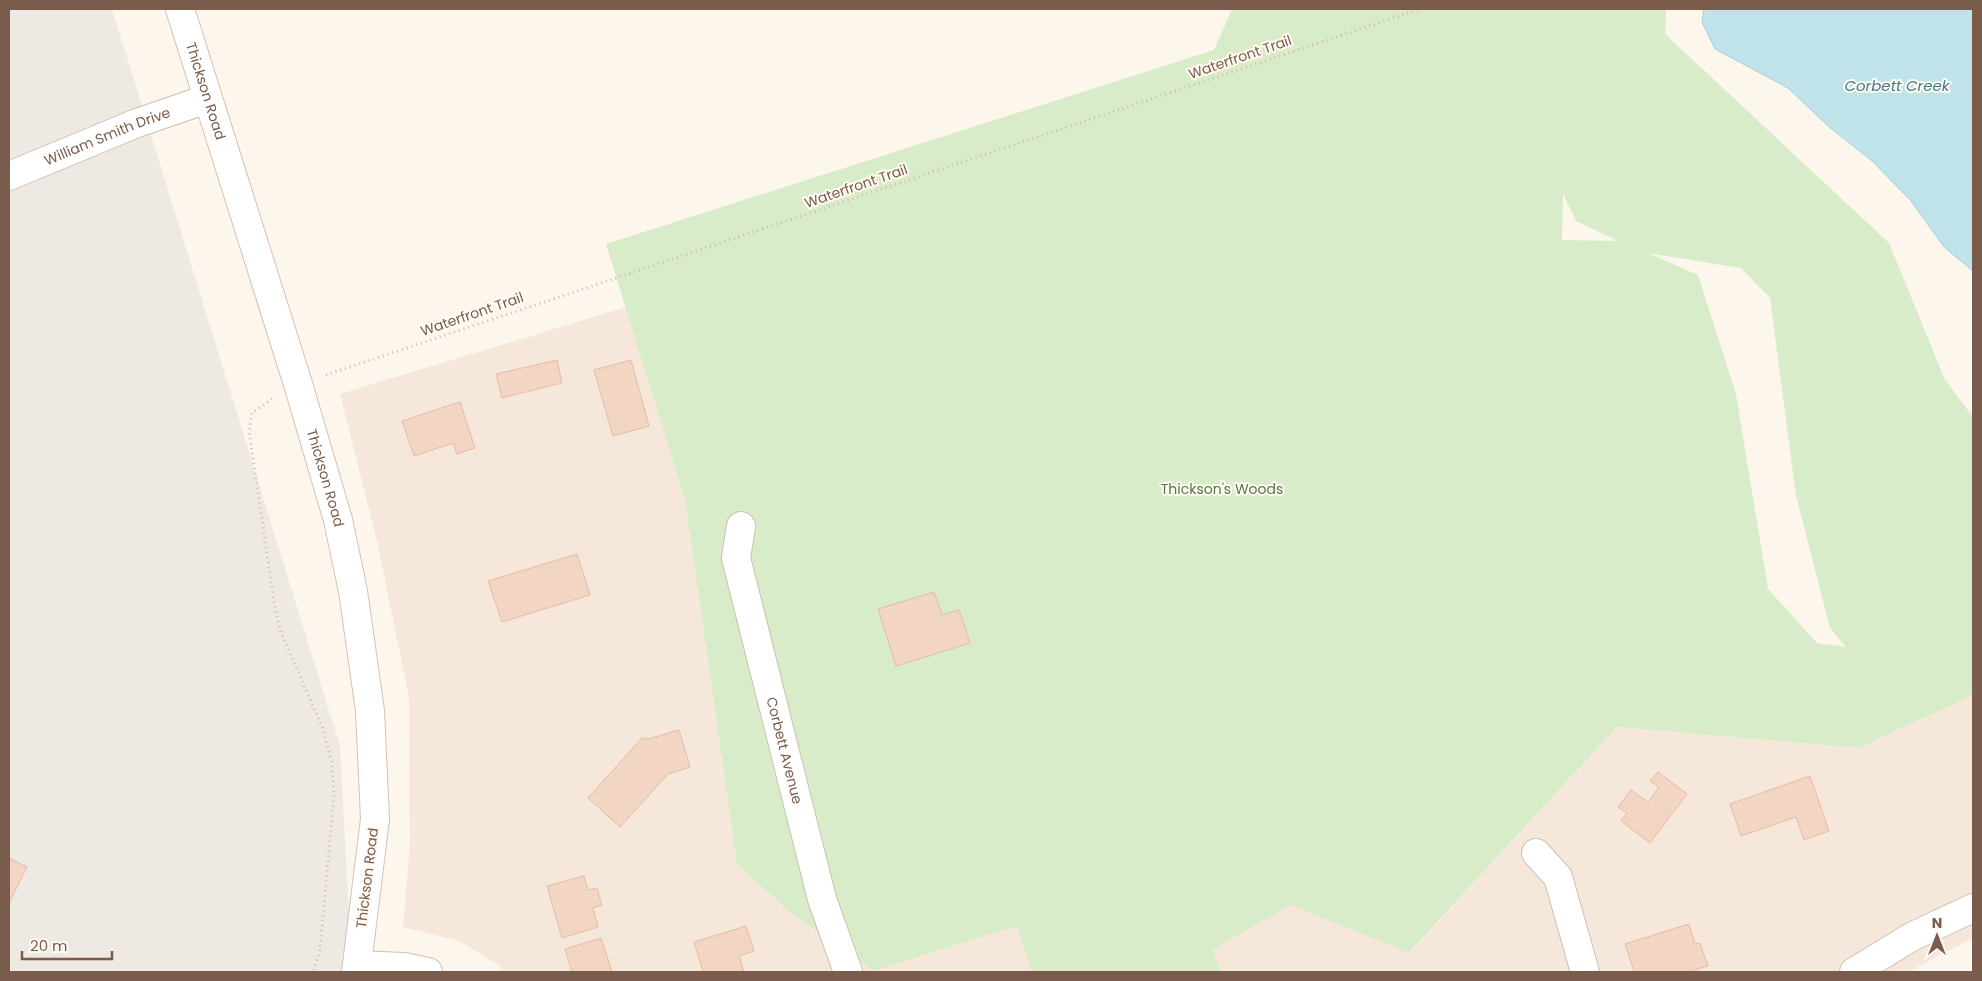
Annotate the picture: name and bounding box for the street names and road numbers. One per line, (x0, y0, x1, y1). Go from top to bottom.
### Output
street label: Waterfront Trail (1186, 30, 1294, 84)
street label: Thickson Road (181, 40, 231, 142)
street label: William Smith Drive (41, 102, 173, 170)
street label: Waterfront Trail (802, 159, 910, 213)
street label: Waterfront Trail (418, 287, 526, 341)
street label: Thickson Road (302, 427, 349, 529)
street label: Corbett Avenue (761, 695, 808, 807)
street label: Thickson Road (351, 827, 383, 929)

